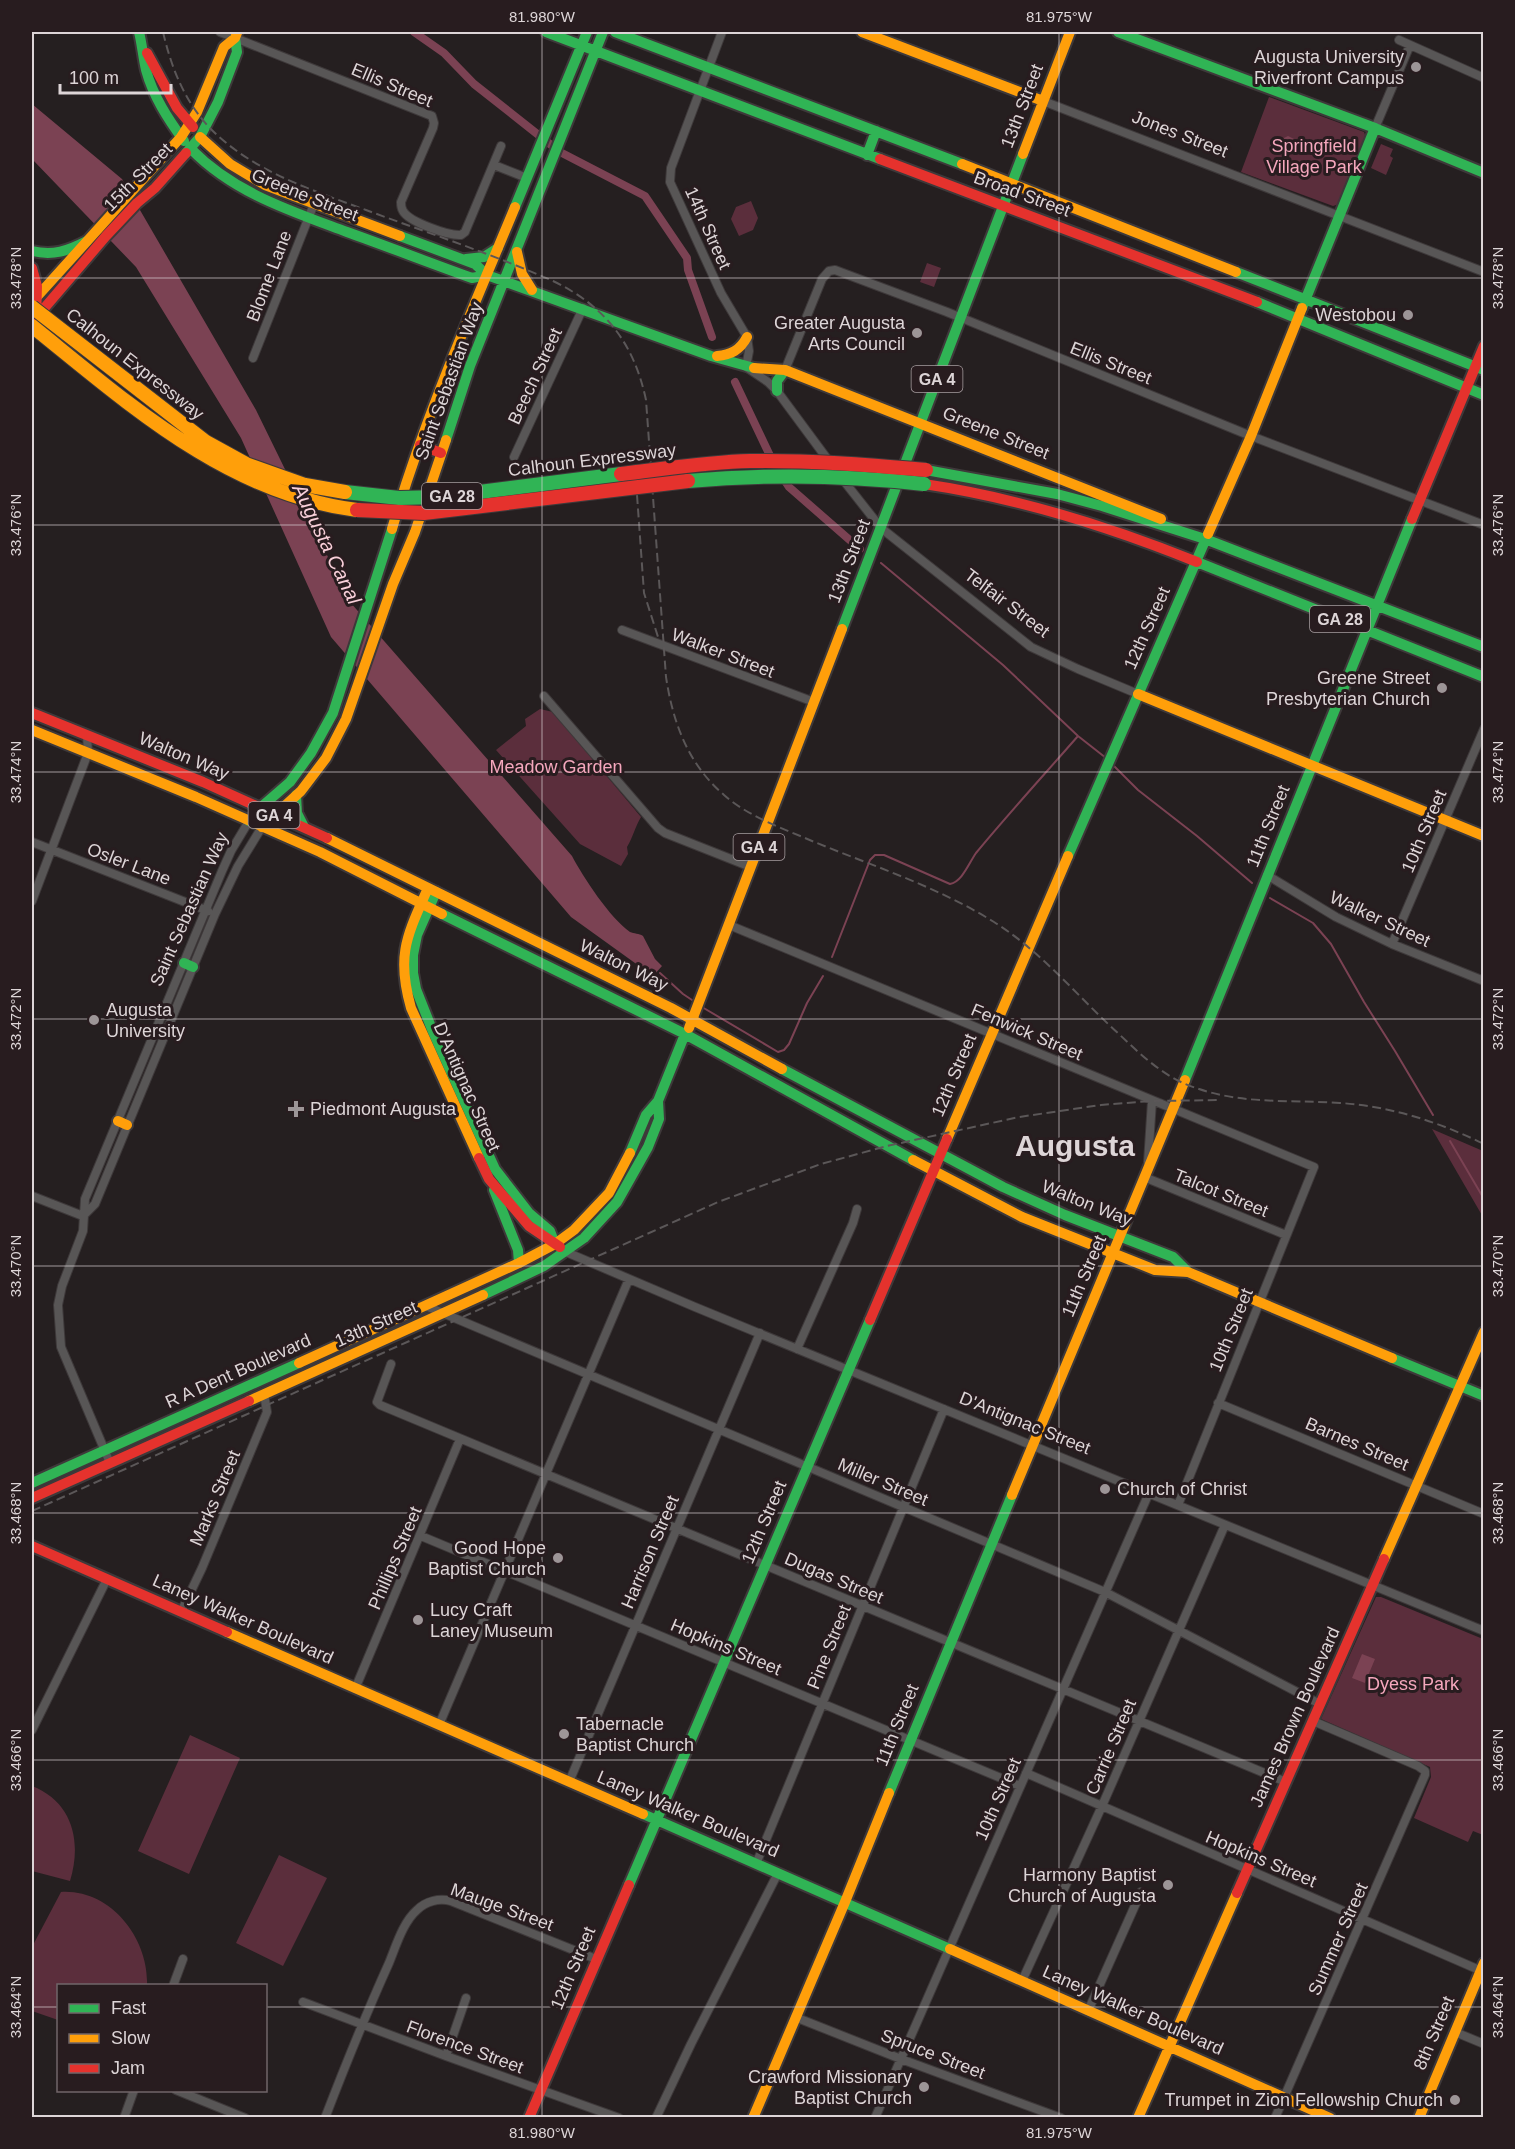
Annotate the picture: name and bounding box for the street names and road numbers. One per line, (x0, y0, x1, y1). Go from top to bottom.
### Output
street label: Ellis Street (348, 59, 436, 111)
street label: 13th Street (997, 61, 1047, 151)
street label: Jones Street (1129, 107, 1231, 161)
street label: 15th Street (100, 139, 176, 215)
street label: Greene Street (249, 165, 361, 225)
street label: Broad Street (971, 167, 1073, 221)
street label: 14th Street (681, 184, 735, 272)
street label: Blome Lane (242, 228, 296, 324)
street label: Saint Sebastian Way (411, 299, 487, 463)
street label: Calhoun Expressway (62, 304, 208, 424)
street label: Beech Street (504, 325, 566, 427)
street label: Ellis Street (1067, 338, 1155, 388)
road number: GA 4 (912, 366, 962, 392)
street label: Greene Street (940, 403, 1052, 463)
street label: Calhoun Expressway (507, 440, 677, 480)
road number: GA 28 (422, 483, 482, 509)
street label: 13th Street (824, 516, 874, 606)
street label: Telfair Street (961, 565, 1053, 641)
street label: 12th Street (1120, 584, 1174, 672)
road number: GA 28 (1310, 606, 1370, 632)
street label: Walker Street (669, 624, 777, 682)
street label: Walton Way (136, 728, 232, 784)
street label: 11th Street (1242, 782, 1294, 870)
street label: 10th Street (1398, 787, 1450, 875)
road number: GA 4 (248, 802, 300, 828)
street label: Saint Sebastian Way (146, 829, 232, 989)
road number: GA 4 (734, 834, 784, 860)
street label: Osler Lane (84, 839, 174, 889)
street label: Walker Street (1327, 887, 1433, 951)
street label: Walton Way (577, 935, 671, 995)
street label: Fenwick Street (968, 1000, 1086, 1064)
street label: D'Antignac Street (429, 1019, 505, 1155)
street label: 12th Street (928, 1031, 980, 1119)
street label: Talcot Street (1171, 1165, 1271, 1221)
street label: Walton Way (1039, 1176, 1135, 1230)
street label: 11th Street (1058, 1232, 1110, 1320)
street label: 10th Street (1205, 1285, 1257, 1375)
street label: 13th Street (332, 1297, 420, 1351)
street label: R A Dent Boulevard (162, 1330, 314, 1412)
street label: D'Antignac Street (957, 1388, 1093, 1458)
street label: Barnes Street (1302, 1413, 1412, 1475)
street label: Marks Street (186, 1447, 244, 1549)
street label: Miller Street (835, 1454, 931, 1510)
street label: 12th Street (738, 1478, 790, 1566)
street label: Harrison Street (617, 1492, 683, 1612)
street label: Phillips Street (364, 1503, 426, 1613)
street label: Dugas Street (782, 1548, 886, 1608)
street label: Laney Walker Boulevard (150, 1570, 336, 1668)
street label: Pine Street (803, 1602, 855, 1692)
street label: Hopkins Street (668, 1615, 784, 1679)
street label: James Brown Boulevard (1246, 1624, 1344, 1810)
street label: 11th Street (871, 1681, 923, 1769)
street label: Carrie Street (1082, 1696, 1140, 1798)
street label: 10th Street (971, 1755, 1025, 1843)
street label: Laney Walker Boulevard (594, 1767, 782, 1861)
street label: Hopkins Street (1203, 1827, 1319, 1891)
street label: Mauge Street (448, 1879, 556, 1935)
street label: Summer Street (1304, 1880, 1372, 1998)
street label: 12th Street (547, 1924, 599, 2012)
street label: Laney Walker Boulevard (1040, 1961, 1226, 2059)
street label: 8th Street (1410, 1993, 1458, 2073)
street label: Florence Street (404, 2017, 526, 2077)
street label: Spruce Street (878, 2025, 988, 2083)

